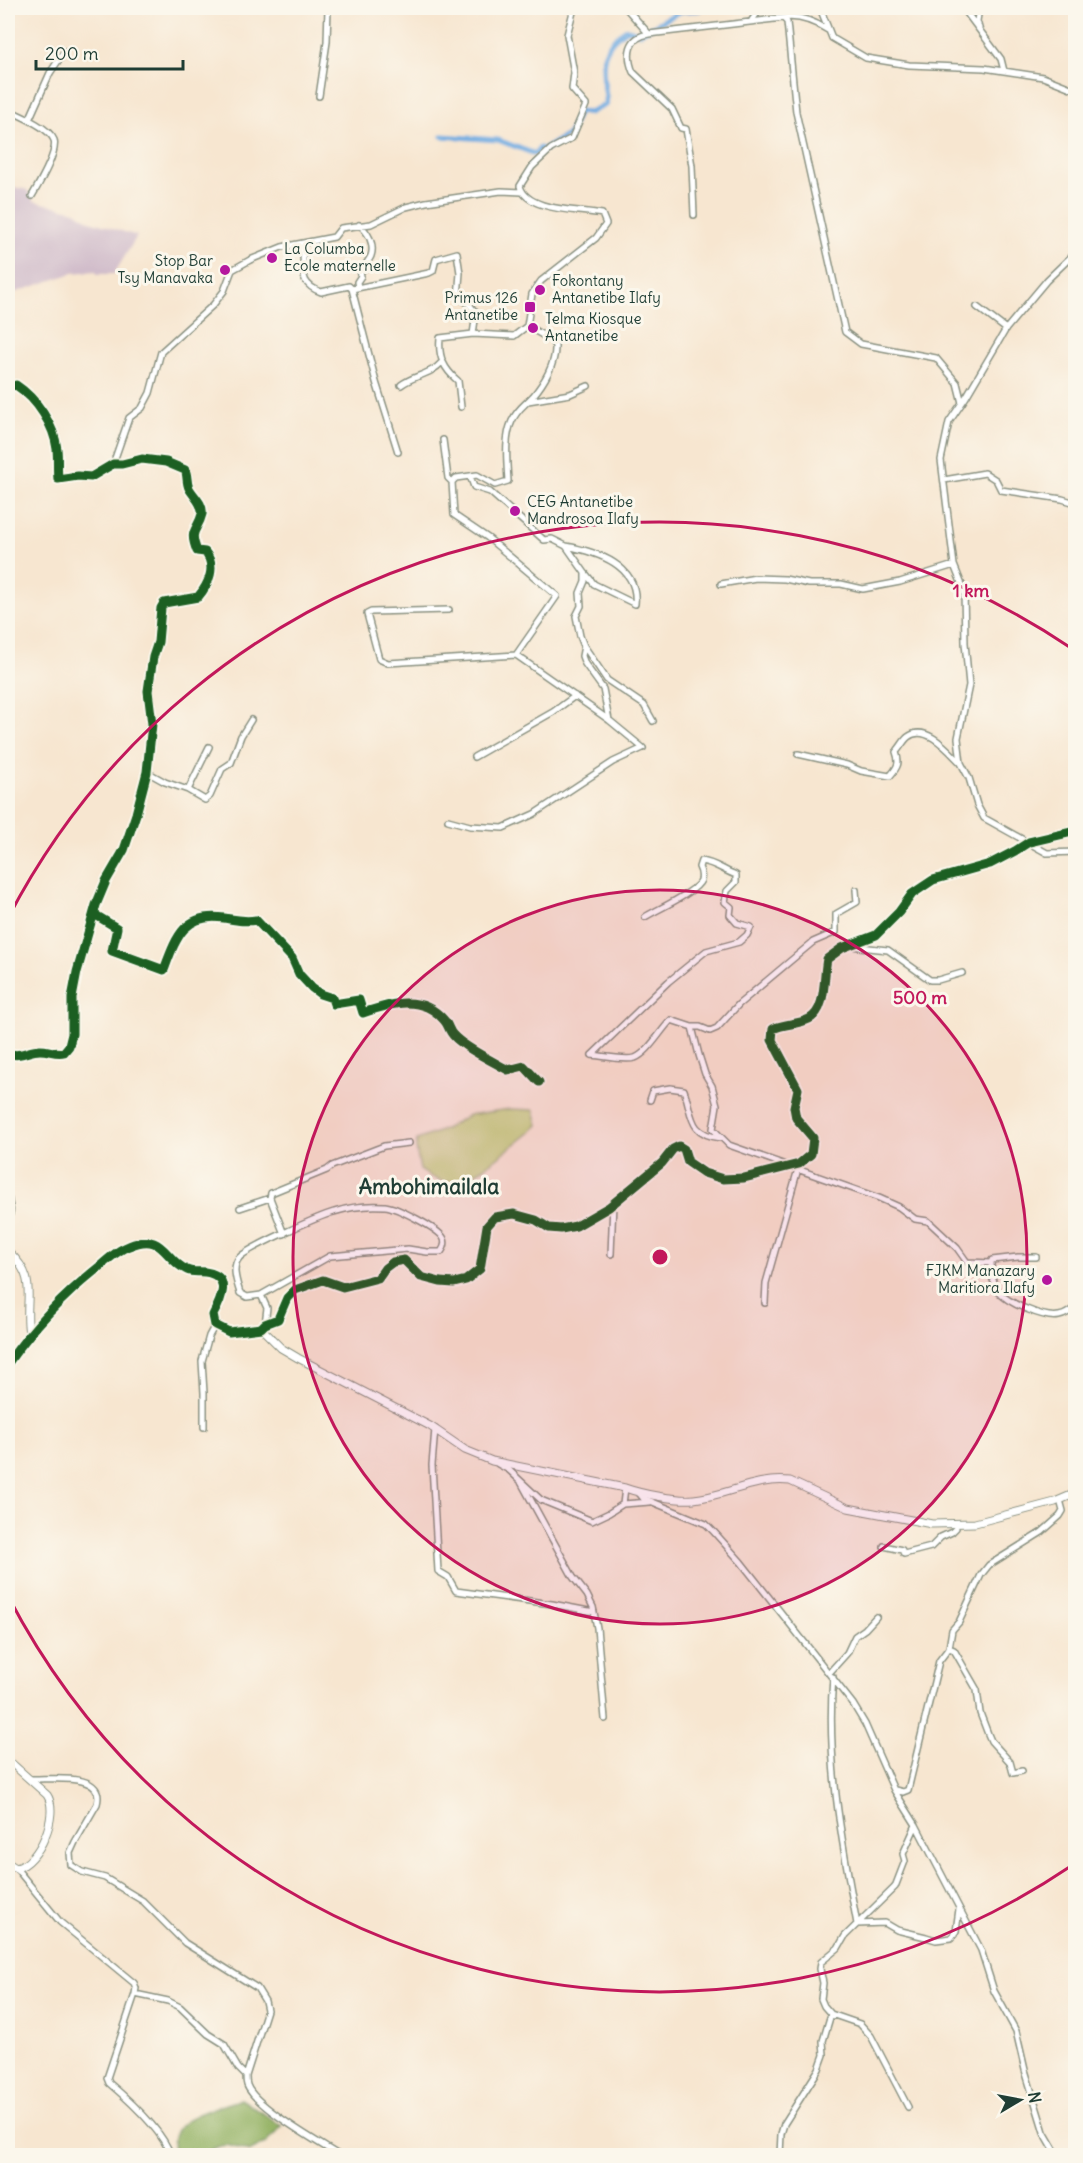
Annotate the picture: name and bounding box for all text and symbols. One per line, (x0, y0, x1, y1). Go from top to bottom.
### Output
scale bar (36, 33, 183, 71)
text: 200 m (45, 42, 99, 65)
place label: La Columba Ecole maternelle (284, 239, 396, 275)
place label: Stop Bar Tsy Manavaka (118, 251, 213, 287)
marker: La Columba Ecole maternelle (265, 251, 279, 265)
marker: Stop Bar Tsy Manavaka (218, 263, 232, 277)
place label: Fokontany Antanetibe Ilafy (552, 271, 661, 307)
marker: Fokontany Antanetibe Ilafy (533, 283, 547, 297)
place label: Primus 126 Antanetibe (444, 288, 518, 324)
marker: Primus 126 Antanetibe (523, 300, 537, 314)
place label: Telma Kiosque Antanetibe (545, 309, 641, 345)
marker: Telma Kiosque Antanetibe (526, 321, 540, 335)
place label: CEG Antanetibe Mandrosoa Ilafy (527, 492, 639, 528)
marker: CEG Antanetibe Mandrosoa Ilafy (508, 504, 522, 518)
text: 1 km (953, 579, 989, 602)
text: 500 m (893, 986, 947, 1009)
district label: Ambohimailala (359, 1173, 499, 1200)
centre of rings (650, 1247, 670, 1267)
place label: FJKM Manazary Maritiora Ilafy (926, 1261, 1035, 1297)
marker: FJKM Manazary Maritiora Ilafy (1040, 1273, 1054, 1287)
north arrow (990, 2070, 1050, 2130)
text: N (1024, 2090, 1046, 2105)

